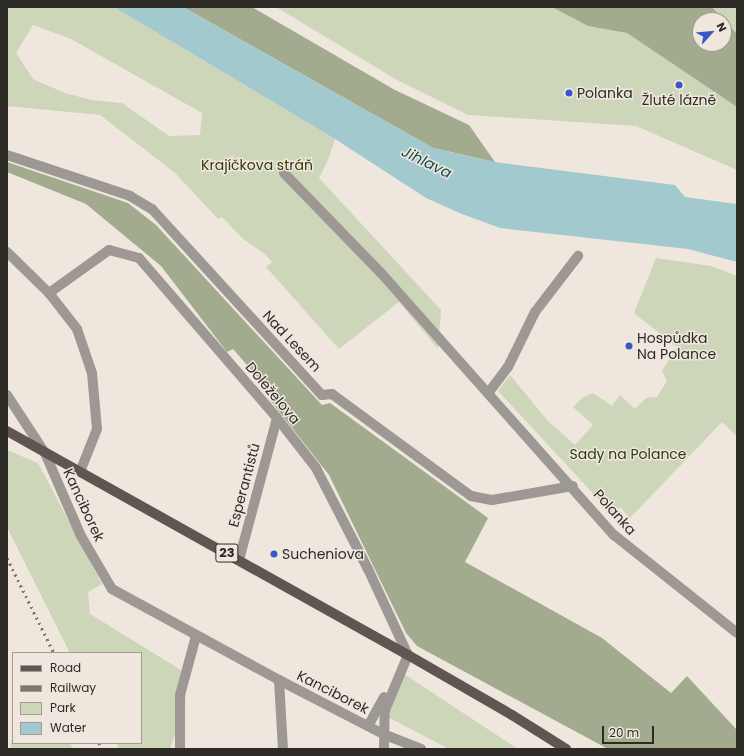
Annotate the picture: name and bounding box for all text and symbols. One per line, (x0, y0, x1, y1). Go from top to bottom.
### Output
north arrow (692, 12, 732, 52)
text: N (713, 20, 731, 34)
marker: Žluté lázně (674, 80, 684, 90)
place label: Polanka (577, 85, 633, 101)
marker: Polanka (564, 88, 574, 98)
place label: Žluté lázně (642, 92, 716, 108)
water label: Jihlava (399, 142, 455, 182)
park label: Krajíčkova stráň (201, 157, 313, 173)
street label: Nad Lesem (259, 307, 325, 375)
place label: Hospůdka Na Polance (637, 330, 716, 362)
marker: Hospůdka Na Polance (624, 341, 634, 351)
street label: Doleželova (242, 359, 304, 427)
street label: Esperantistů (225, 441, 263, 529)
park label: Sady na Polance (569, 446, 687, 462)
street label: Kanciborek (60, 466, 108, 544)
street label: Polanka (590, 486, 640, 538)
road number: 23 (215, 542, 239, 564)
place label: Sucheniova (282, 546, 364, 562)
marker: Sucheniova (269, 549, 279, 559)
legend (12, 652, 142, 744)
text: Road (50, 659, 81, 676)
street label: Kanciborek (294, 667, 372, 717)
text: Railway (50, 679, 96, 696)
text: Park (50, 699, 76, 716)
scale bar (604, 718, 656, 744)
text: Water (50, 719, 86, 736)
text: 20 m (609, 724, 639, 741)

